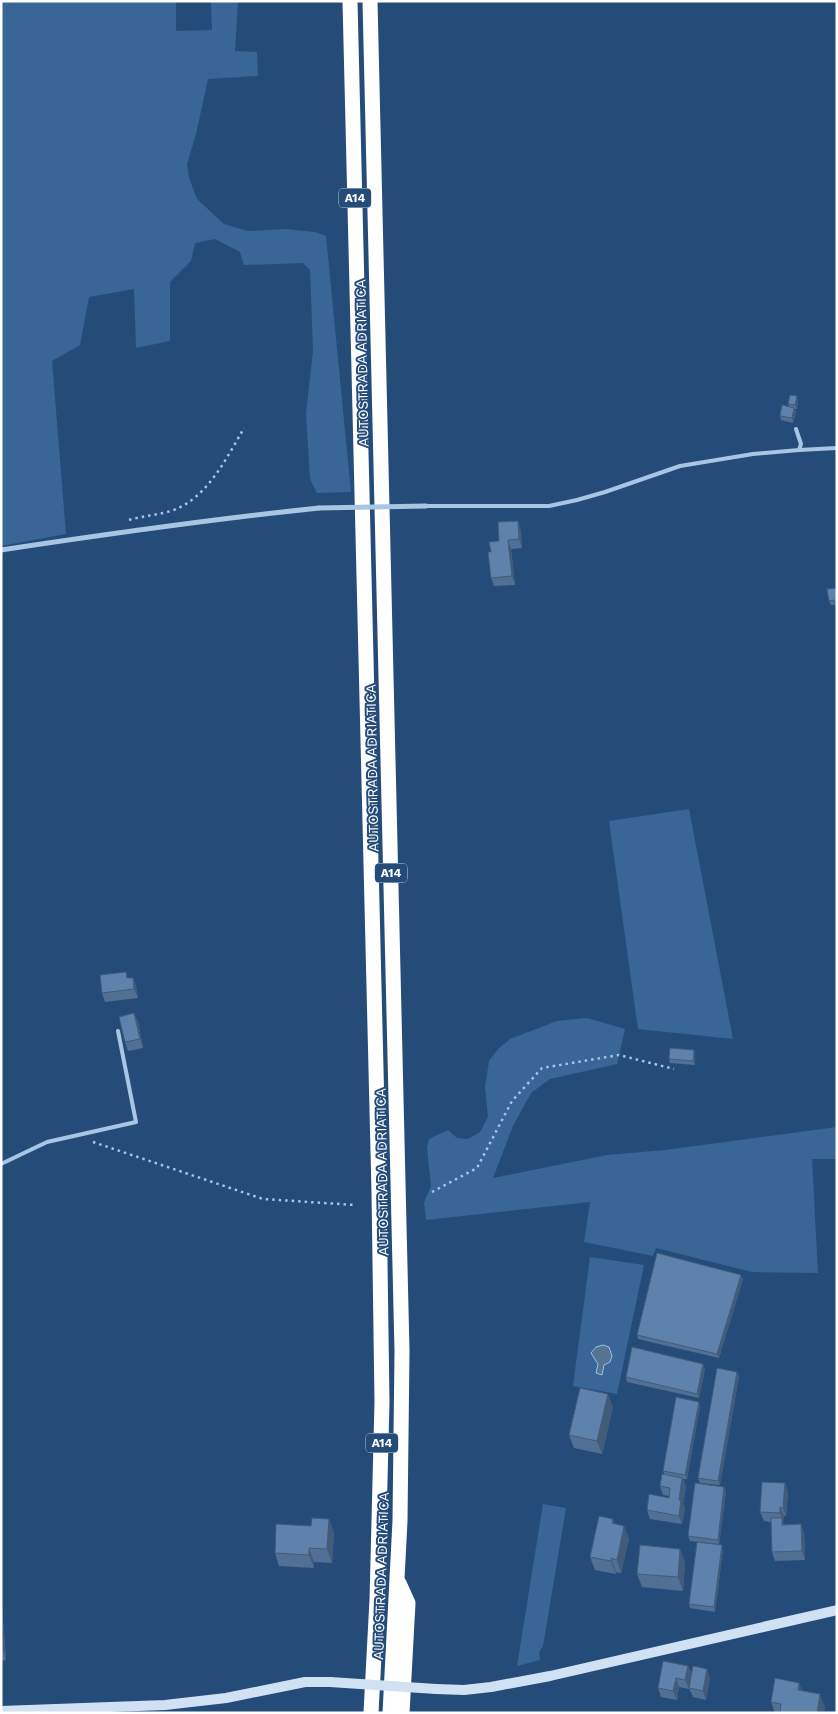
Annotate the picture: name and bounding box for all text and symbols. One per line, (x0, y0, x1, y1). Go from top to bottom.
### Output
road number: A14 (339, 188, 371, 208)
street label: AUTOSTRADA ADRIATICA (353, 279, 371, 447)
street label: AUTOSTRADA ADRIATICA (363, 684, 381, 852)
road number: A14 (375, 864, 407, 882)
street label: AUTOSTRADA ADRIATICA (373, 1088, 391, 1256)
road number: A14 (366, 1434, 398, 1452)
street label: AUTOSTRADA ADRIATICA (370, 1492, 392, 1660)

